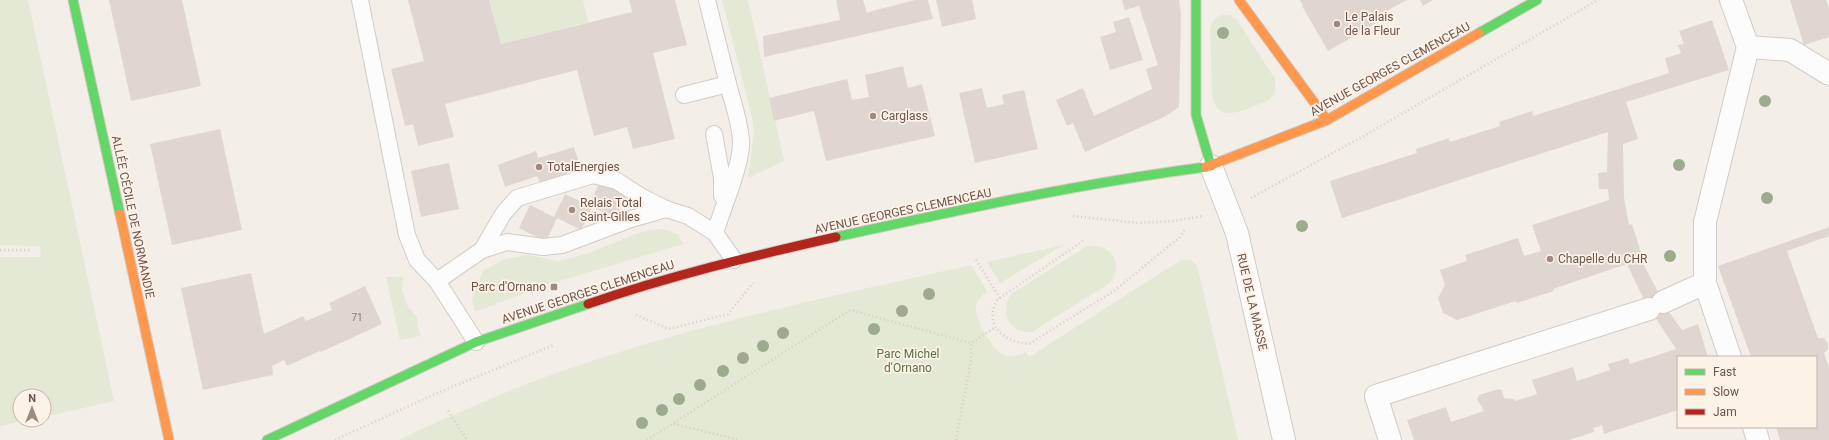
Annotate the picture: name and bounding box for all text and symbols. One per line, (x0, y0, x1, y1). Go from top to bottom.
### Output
place label: Le Palais de la Fleur (1345, 10, 1400, 38)
street label: AVENUE GEORGES CLEMENCEAU (1308, 19, 1472, 119)
marker: Le Palais de la Fleur (1332, 19, 1342, 29)
place label: Carglass (881, 109, 928, 123)
marker: Carglass (868, 111, 878, 121)
street label: ALLÉE CÉCILE DE NORMANDIE (109, 134, 158, 300)
place label: TotalEnergies (547, 160, 620, 174)
marker: TotalEnergies (534, 162, 544, 172)
street label: AVENUE GEORGES CLEMENCEAU (813, 185, 993, 237)
place label: Relais Total Saint-Gilles (580, 196, 642, 224)
marker: Relais Total Saint-Gilles (567, 205, 577, 215)
street label: RUE DE LA MASSE (1234, 252, 1270, 352)
place label: Chapelle du CHR (1558, 252, 1648, 266)
marker: Chapelle du CHR (1545, 254, 1555, 264)
street label: AVENUE GEORGES CLEMENCEAU (500, 257, 676, 327)
place label: Parc d'Ornano (471, 280, 546, 294)
marker: Parc d'Ornano (549, 282, 559, 292)
house number: 71 (351, 312, 363, 323)
park label: Parc Michel d'Ornano (877, 347, 939, 375)
legend (1677, 356, 1817, 428)
text: Fast (1713, 365, 1736, 379)
text: Slow (1713, 385, 1739, 399)
north arrow (12, 388, 52, 428)
text: N (28, 392, 36, 405)
text: Jam (1713, 405, 1737, 419)

